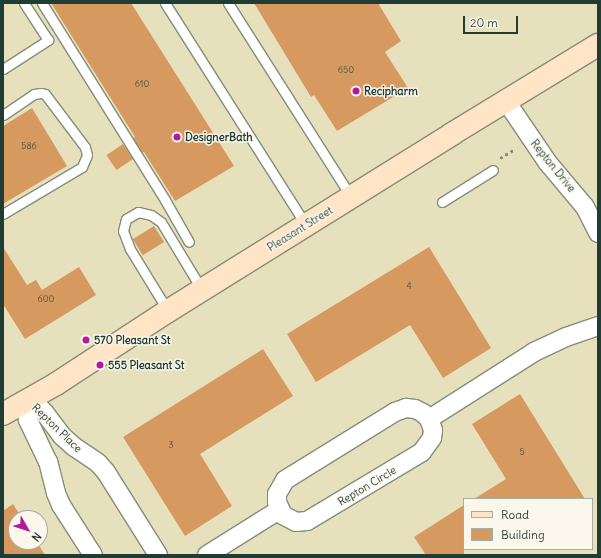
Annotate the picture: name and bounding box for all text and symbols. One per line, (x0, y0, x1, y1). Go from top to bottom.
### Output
scale bar (465, 8, 520, 34)
text: 20 m (470, 15, 498, 30)
house number: 650 (338, 65, 354, 75)
house number: 610 (135, 79, 149, 89)
place label: Recipharm (364, 84, 418, 98)
marker: Recipharm (351, 86, 361, 96)
place label: DesignerBath (185, 130, 253, 144)
marker: DesignerBath (172, 132, 182, 142)
street label: Repton Drive (528, 137, 578, 195)
house number: 586 (21, 141, 37, 151)
street label: Pleasant Street (265, 204, 335, 254)
house number: 4 (406, 281, 412, 291)
house number: 600 (37, 294, 55, 304)
place label: 570 Pleasant St (94, 333, 170, 347)
marker: 570 Pleasant St (81, 335, 91, 345)
place label: 555 Pleasant St (108, 358, 184, 372)
marker: 555 Pleasant St (95, 360, 105, 370)
street label: Repton Place (29, 401, 85, 455)
house number: 3 (168, 440, 174, 450)
house number: 5 (519, 447, 525, 457)
street label: Repton Circle (335, 463, 399, 509)
legend (463, 498, 593, 550)
text: Road (501, 507, 529, 522)
north arrow (8, 510, 48, 550)
text: Building (501, 527, 545, 542)
text: N (29, 530, 44, 544)

